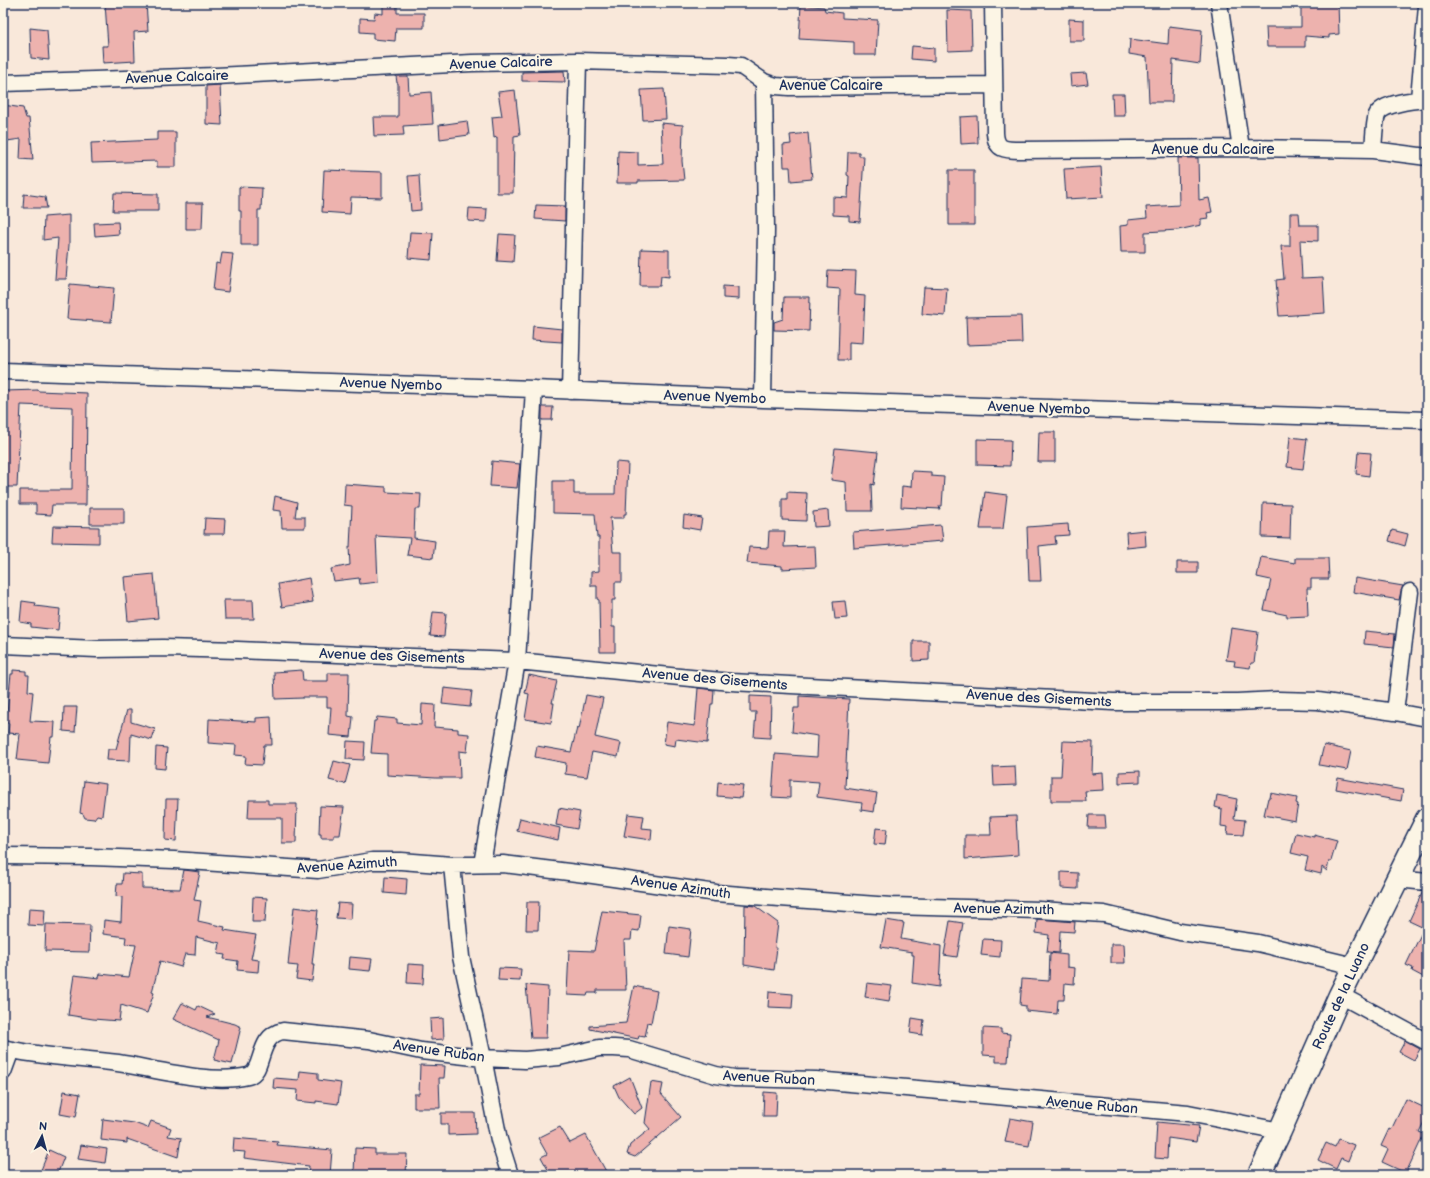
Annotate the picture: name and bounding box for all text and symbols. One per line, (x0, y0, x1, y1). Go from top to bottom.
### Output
street label: Avenue Calcaire (449, 53, 553, 73)
street label: Avenue Calcaire (125, 67, 229, 87)
street label: Avenue Calcaire (779, 77, 883, 94)
street label: Avenue du Calcaire (1152, 141, 1275, 158)
street label: Avenue Nyembo (339, 374, 443, 394)
street label: Avenue Nyembo (663, 387, 767, 407)
street label: Avenue Nyembo (987, 398, 1091, 418)
street label: Avenue des Gisements (319, 645, 465, 667)
street label: Avenue des Gisements (642, 664, 788, 694)
street label: Avenue des Gisements (966, 686, 1112, 710)
street label: Avenue Azimuth (296, 853, 398, 877)
street label: Avenue Azimuth (630, 872, 732, 902)
street label: Avenue Azimuth (954, 900, 1055, 918)
street label: Route de la Luano (1309, 940, 1373, 1052)
street label: Avenue Ruban (392, 1036, 486, 1066)
street label: Avenue Ruban (723, 1067, 816, 1089)
street label: Avenue Ruban (1045, 1093, 1139, 1117)
north arrow (22, 1116, 62, 1156)
text: N (38, 1120, 48, 1133)

